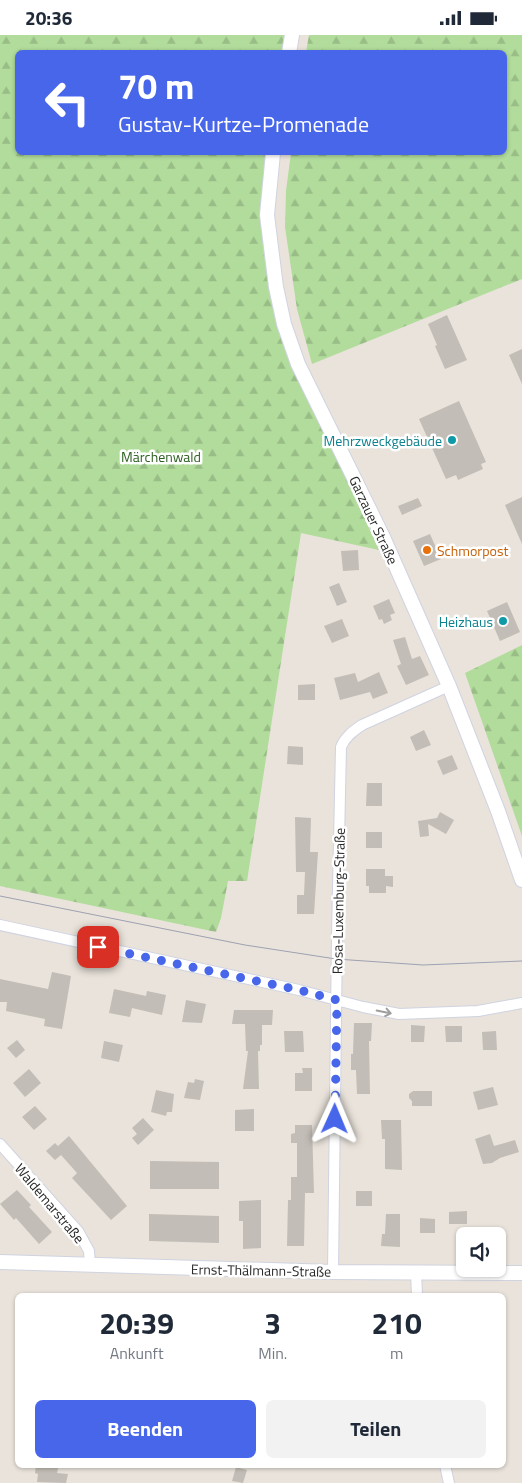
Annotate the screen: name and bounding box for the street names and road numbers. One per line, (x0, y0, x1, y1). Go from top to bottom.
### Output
street label: Garzauer Straße (344, 472, 404, 568)
street label: Rosa-Luxemburg-Straße (326, 828, 350, 974)
street label: Waldemarstraße (10, 1158, 90, 1248)
street label: Ernst-Thälmann-Straße (191, 1258, 331, 1282)

